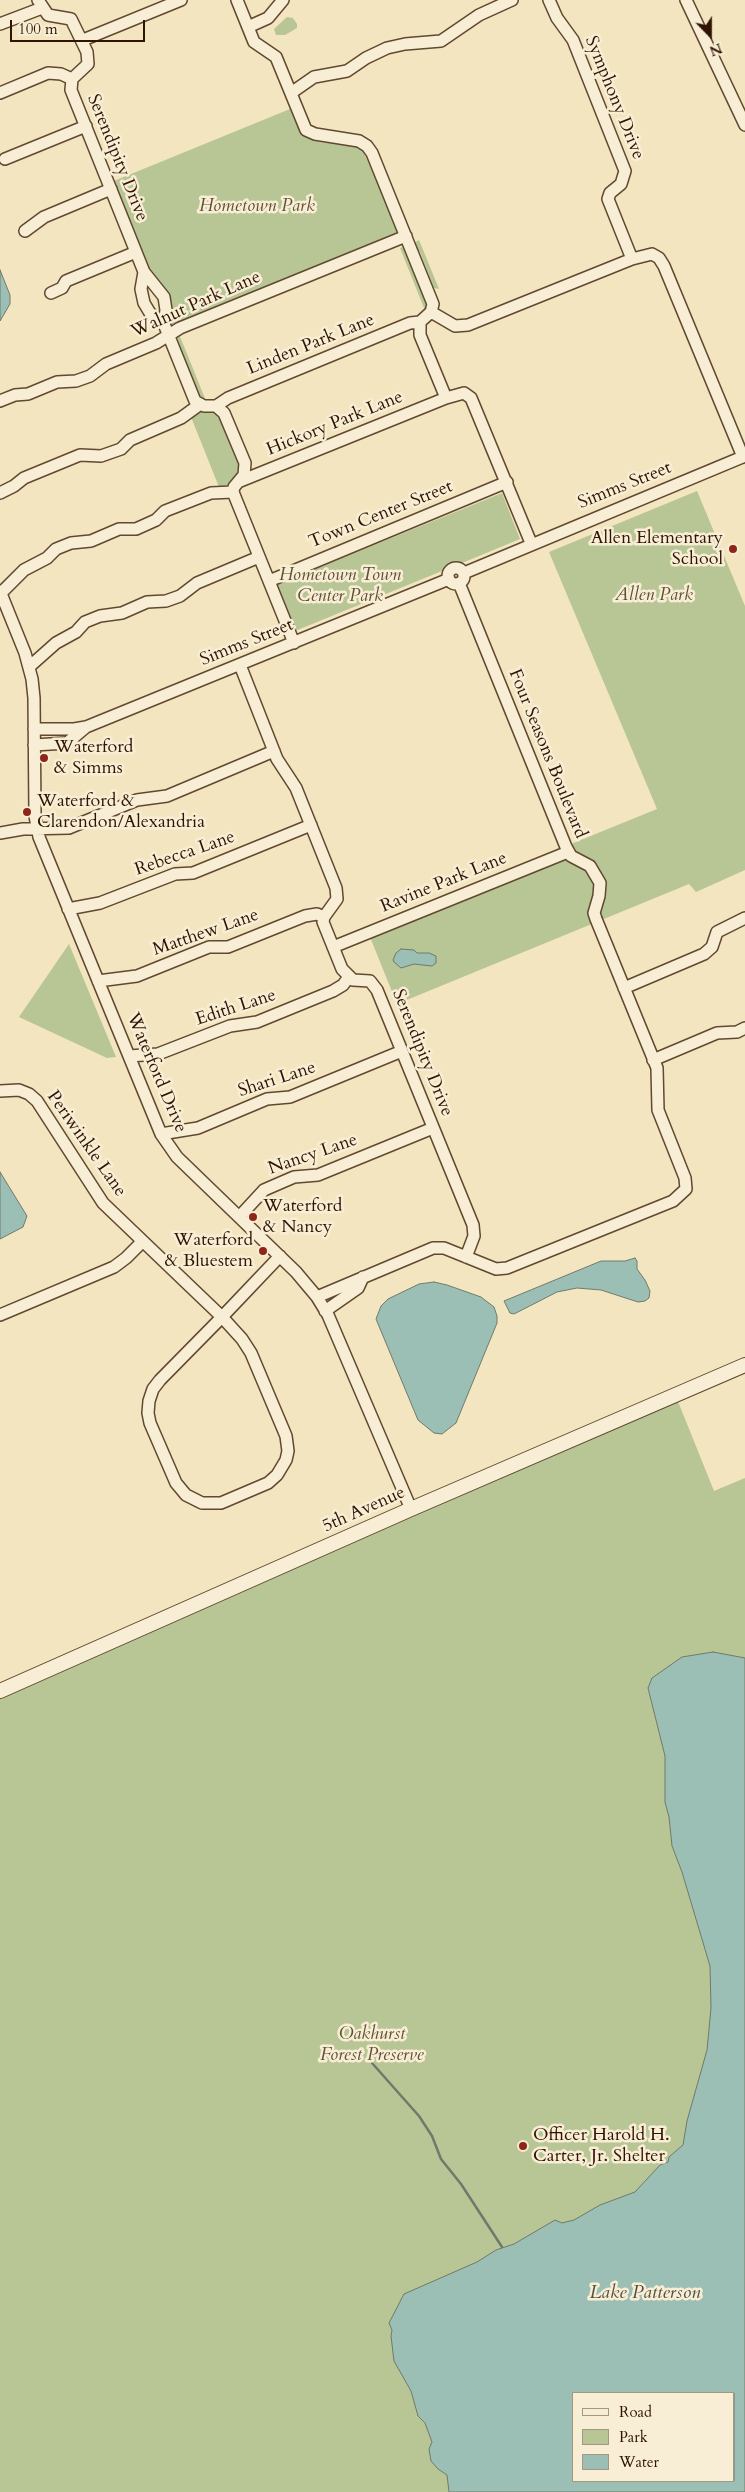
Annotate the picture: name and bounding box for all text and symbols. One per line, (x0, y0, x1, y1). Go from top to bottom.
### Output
scale bar (12, 10, 148, 42)
north arrow (685, 10, 735, 60)
text: 100 m (18, 19, 58, 39)
street label: Symphony Drive (579, 33, 649, 163)
text: N (707, 38, 725, 60)
street label: Serendipity Drive (82, 91, 152, 225)
park label: Hometown Park (199, 196, 315, 218)
street label: Walnut Park Lane (128, 267, 264, 343)
street label: Linden Park Lane (244, 310, 378, 380)
street label: Hickory Park Lane (264, 387, 406, 461)
street label: Simms Street (575, 458, 675, 514)
street label: Town Center Street (306, 476, 456, 554)
place label: Allen Elementary School (591, 528, 723, 570)
marker: Allen Elementary School (727, 543, 739, 555)
park label: Hometown Town Center Park (279, 565, 401, 608)
park label: Allen Park (615, 585, 693, 607)
street label: Simms Street (197, 615, 297, 671)
street label: Four Seasons Boulevard (503, 666, 591, 842)
place label: Waterford & Simms (54, 737, 133, 780)
marker: Waterford & Simms (38, 752, 50, 764)
place label: Waterford & Clarendon/Alexandria (37, 791, 205, 834)
marker: Waterford & Clarendon/Alexandria (21, 806, 33, 818)
street label: Rebecca Lane (132, 827, 238, 881)
street label: Ravine Park Lane (378, 848, 510, 918)
street label: Matthew Lane (150, 905, 262, 961)
street label: Edith Lane (193, 985, 279, 1031)
street label: Serendipity Drive (387, 986, 457, 1120)
street label: Waterford Drive (121, 1010, 191, 1136)
street label: Shari Lane (236, 1057, 318, 1103)
street label: Periwinkle Lane (41, 1087, 131, 1201)
street label: Nancy Lane (266, 1130, 360, 1180)
place label: Waterford & Nancy (263, 1196, 342, 1238)
marker: Waterford & Nancy (247, 1211, 259, 1223)
place label: Waterford & Bluestem (165, 1230, 253, 1272)
marker: Waterford & Bluestem (257, 1245, 269, 1257)
street label: 5th Avenue (319, 1482, 409, 1538)
park label: Oakhurst Forest Preserve (320, 2024, 424, 2066)
place label: Officer Harold H. Carter, Jr. Shelter (533, 2125, 670, 2168)
marker: Officer Harold H. Carter, Jr. Shelter (517, 2140, 529, 2152)
water label: Lake Patterson (589, 2283, 701, 2305)
legend (572, 2392, 735, 2482)
text: Road (619, 2402, 652, 2422)
text: Park (619, 2427, 648, 2447)
text: Water (619, 2452, 659, 2472)

